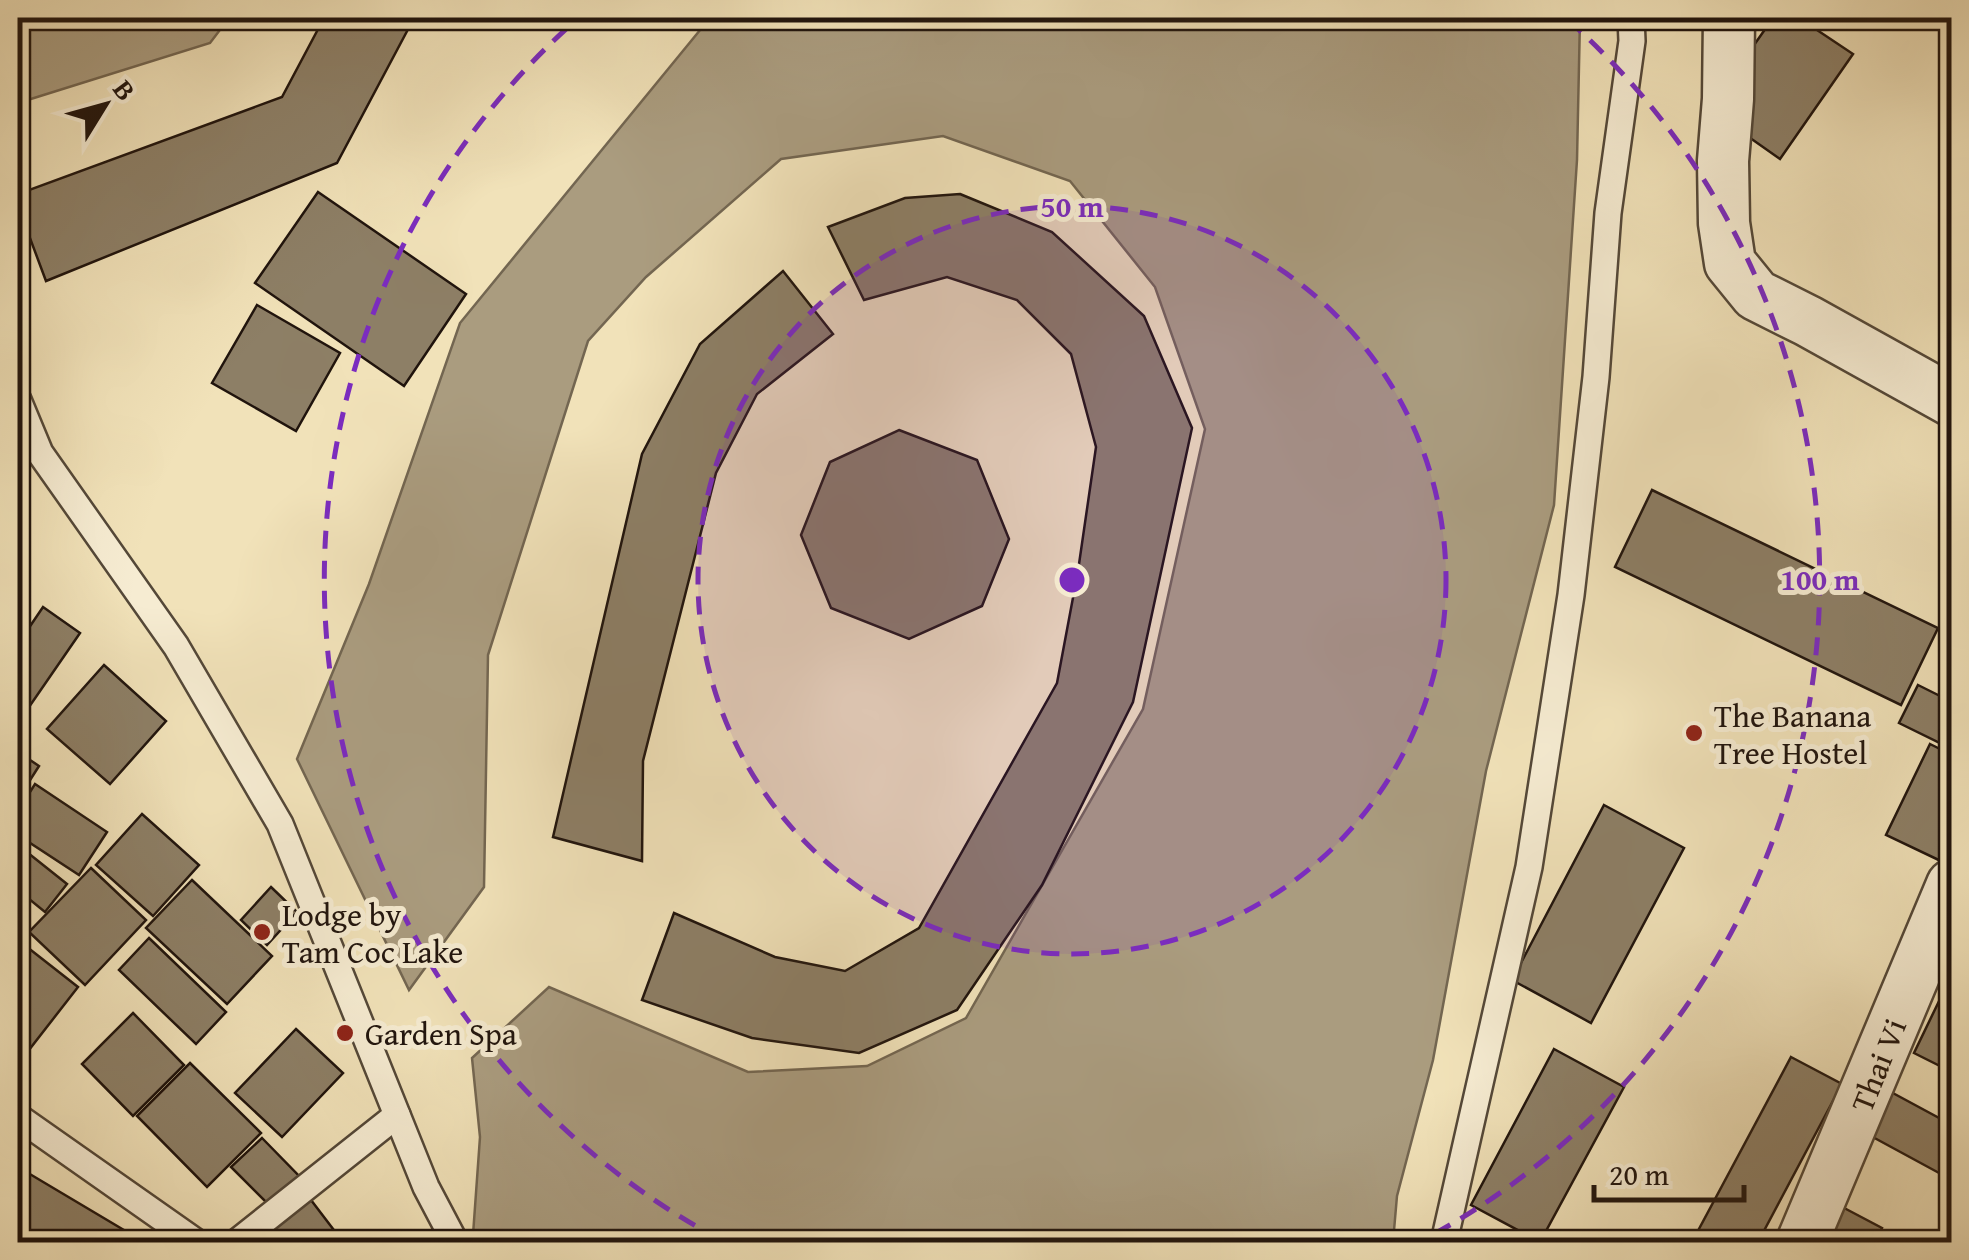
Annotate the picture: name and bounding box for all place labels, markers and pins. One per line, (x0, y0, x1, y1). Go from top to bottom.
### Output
centre of rings (1054, 562, 1090, 598)
place label: The Banana Tree Hostel (1714, 692, 1871, 776)
marker: The Banana Tree Hostel (1683, 722, 1705, 744)
place label: Lodge by Tam Coc Lake (282, 891, 463, 975)
marker: Lodge by Tam Coc Lake (251, 921, 273, 943)
place label: Garden Spa (365, 1010, 517, 1057)
marker: Garden Spa (334, 1022, 356, 1044)

